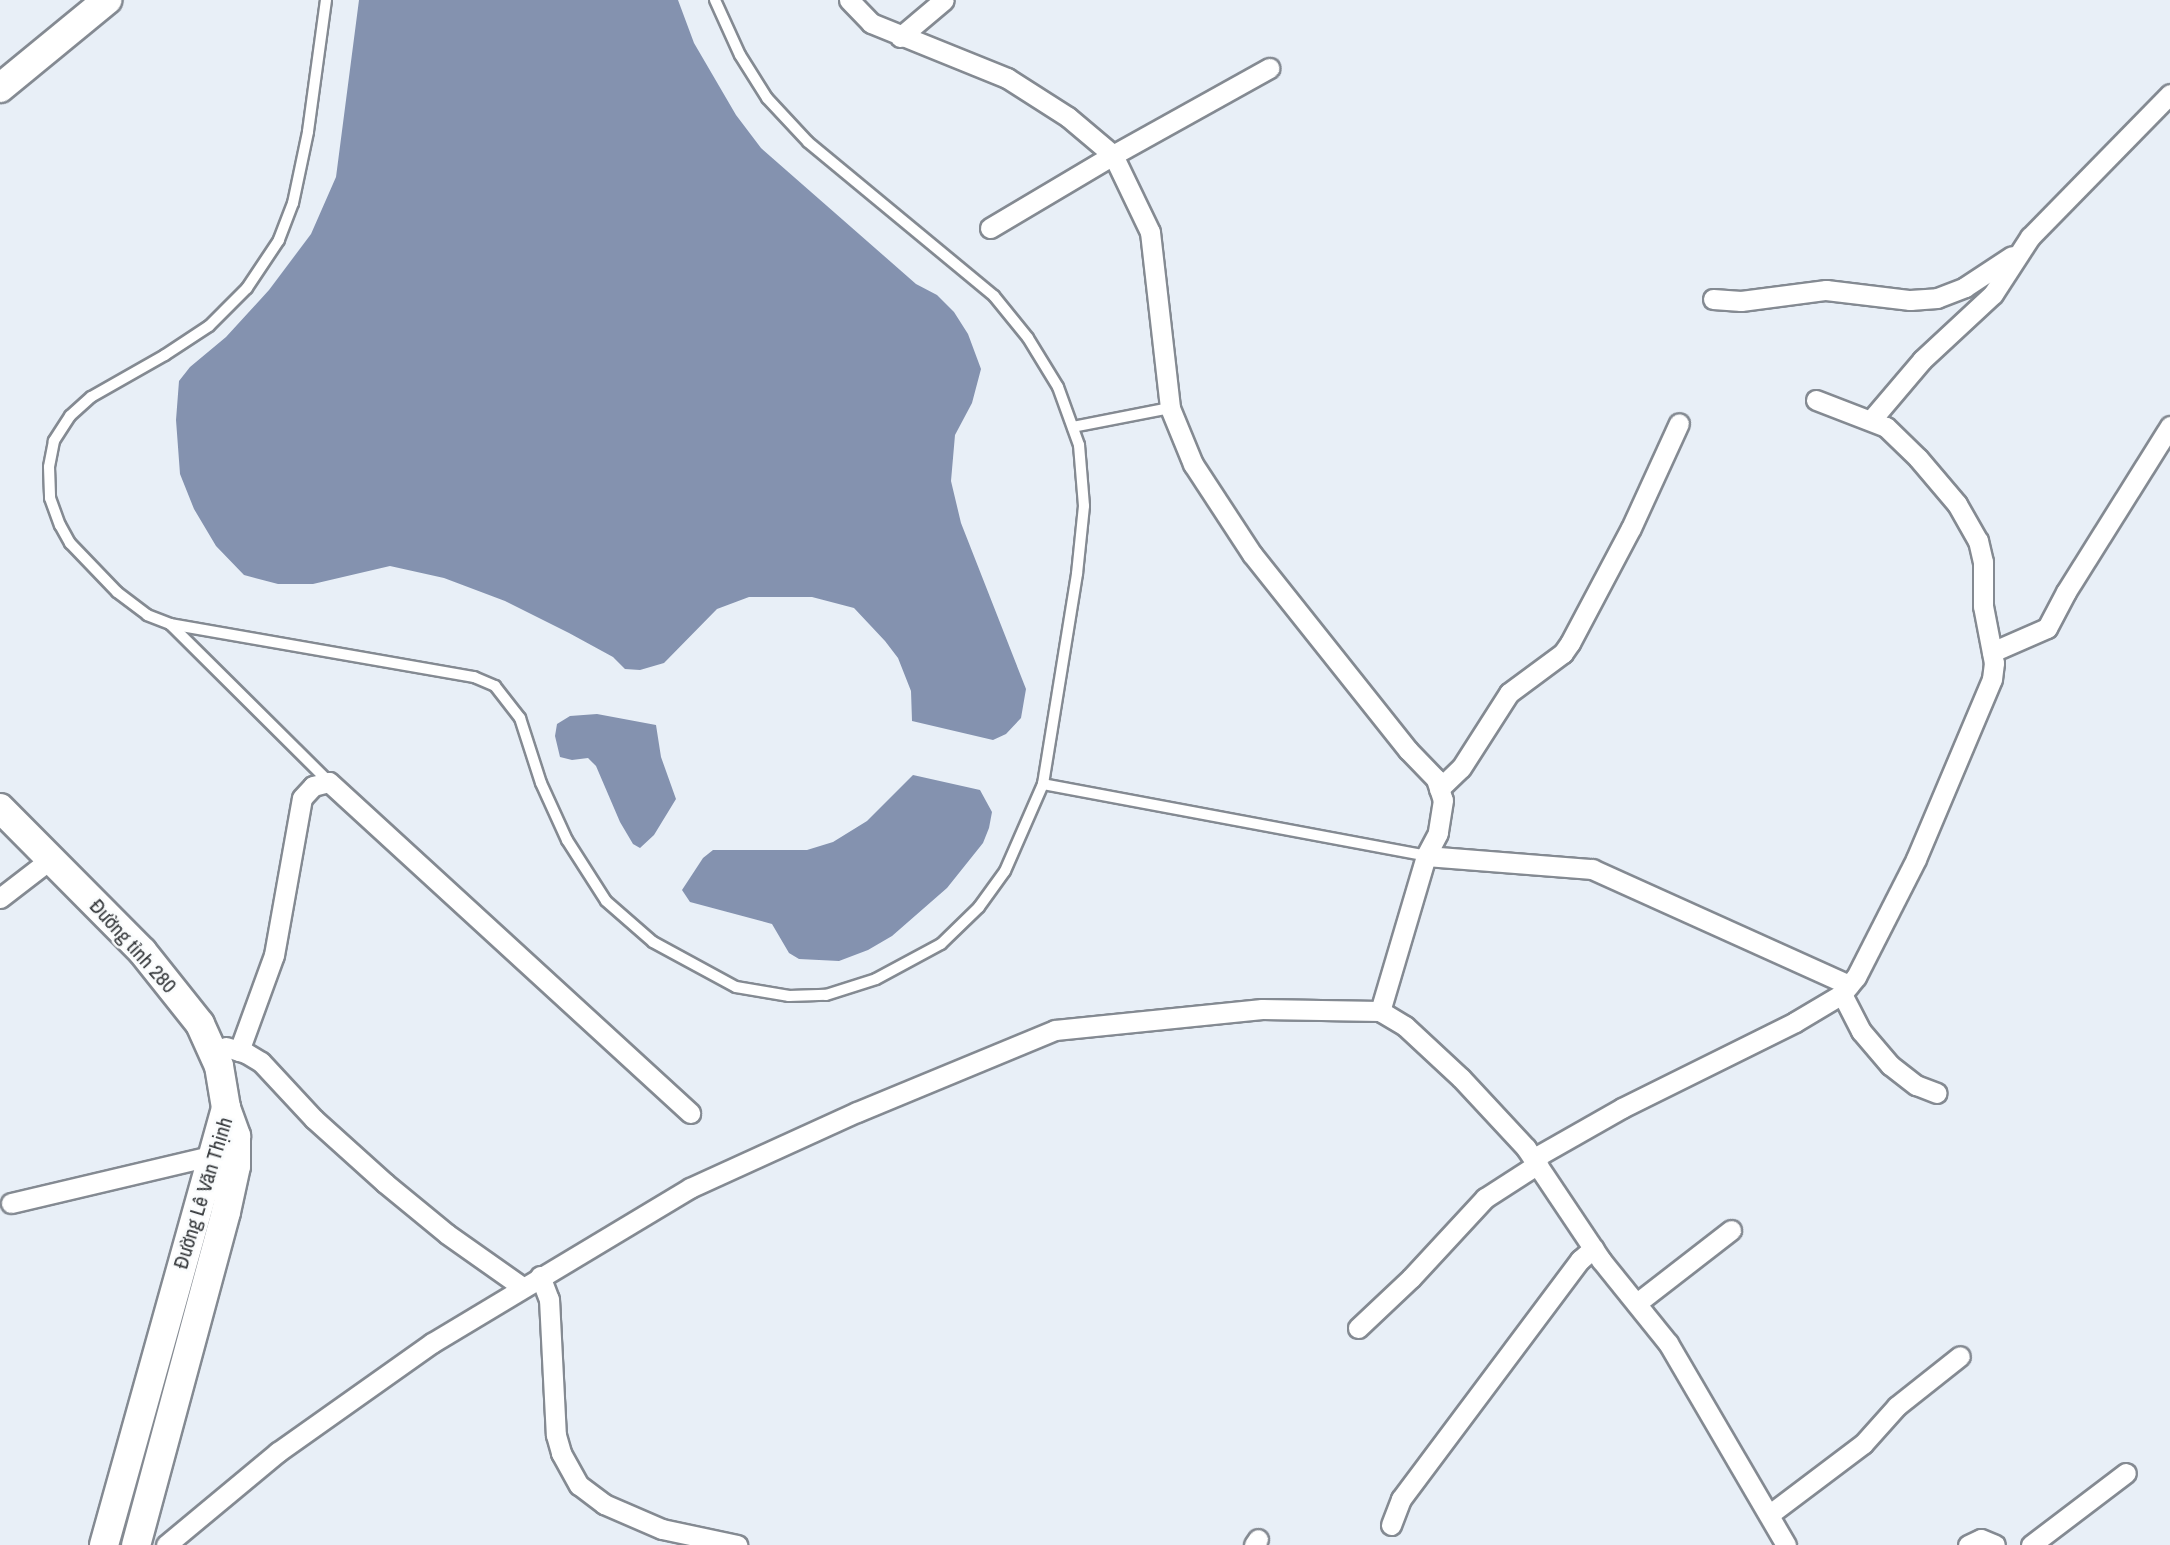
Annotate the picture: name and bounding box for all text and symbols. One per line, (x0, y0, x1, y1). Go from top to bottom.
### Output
street label: Đường tỉnh 280 (84, 894, 182, 998)
street label: Đường Lê Văn Thịnh (168, 1114, 238, 1272)

